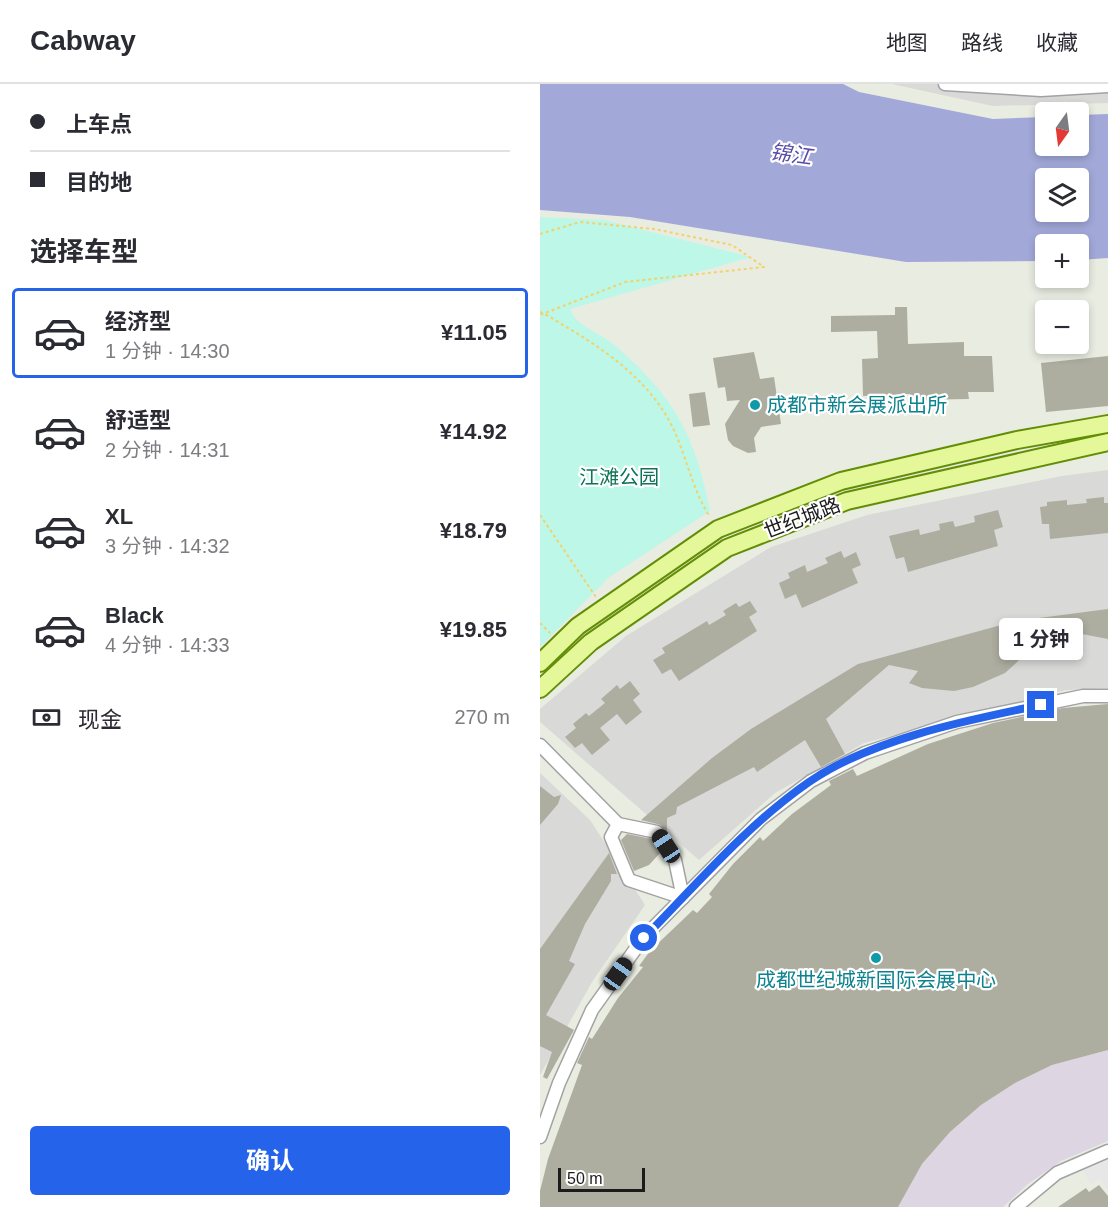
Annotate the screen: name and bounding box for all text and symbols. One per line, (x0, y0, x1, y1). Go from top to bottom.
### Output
text: Cabway (30, 25, 136, 56)
text: 地图 (886, 31, 928, 54)
text: 路线 (961, 31, 1003, 54)
text: 收藏 (1036, 31, 1078, 54)
north arrow (1035, 102, 1089, 156)
map controls (1035, 102, 1089, 354)
text: 上车点 (66, 112, 132, 137)
water label: 锦江 (769, 140, 815, 169)
button: layers (1035, 168, 1089, 222)
text: 目的地 (66, 170, 132, 195)
button: + (1035, 234, 1089, 288)
text: 选择车型 (30, 237, 138, 267)
button: − (1035, 300, 1089, 354)
icon: car (33, 306, 87, 360)
text: 经济型 (105, 309, 171, 334)
text: ¥11.05 (441, 320, 507, 345)
text: 1 分钟 · 14:30 (105, 340, 230, 362)
place label: 成都市新会展派出所 (767, 394, 947, 416)
marker: 成都市新会展派出所 (748, 398, 762, 412)
icon: car (33, 405, 87, 459)
text: 舒适型 (105, 408, 171, 433)
text: ¥14.92 (440, 419, 507, 444)
text: 2 分钟 · 14:31 (105, 439, 230, 461)
park label: 江滩公园 (579, 466, 659, 488)
street label: 世纪城路 (761, 493, 843, 543)
icon: car (33, 504, 87, 558)
text: XL (105, 504, 133, 529)
text: ¥18.79 (440, 518, 507, 543)
text: 3 分钟 · 14:32 (105, 535, 230, 557)
icon: car (33, 603, 87, 657)
text: Black (105, 603, 164, 628)
text: ¥19.85 (440, 617, 507, 642)
callout: 1 分钟 (999, 618, 1083, 660)
text: 1 分钟 (1013, 628, 1069, 650)
text: 4 分钟 · 14:33 (105, 634, 230, 656)
route end (1027, 691, 1054, 718)
icon: cash (30, 701, 63, 734)
text: 270 m (454, 706, 510, 728)
text: 现金 (78, 707, 122, 732)
car (649, 826, 683, 866)
route start (630, 924, 657, 951)
marker: 成都世纪城新国际会展中心 (869, 951, 883, 965)
car (600, 954, 636, 994)
place label: 成都世纪城新国际会展中心 (756, 969, 996, 991)
button: 确认 (30, 1126, 510, 1195)
scale bar (558, 1165, 645, 1192)
text: 50 m (567, 1170, 603, 1187)

